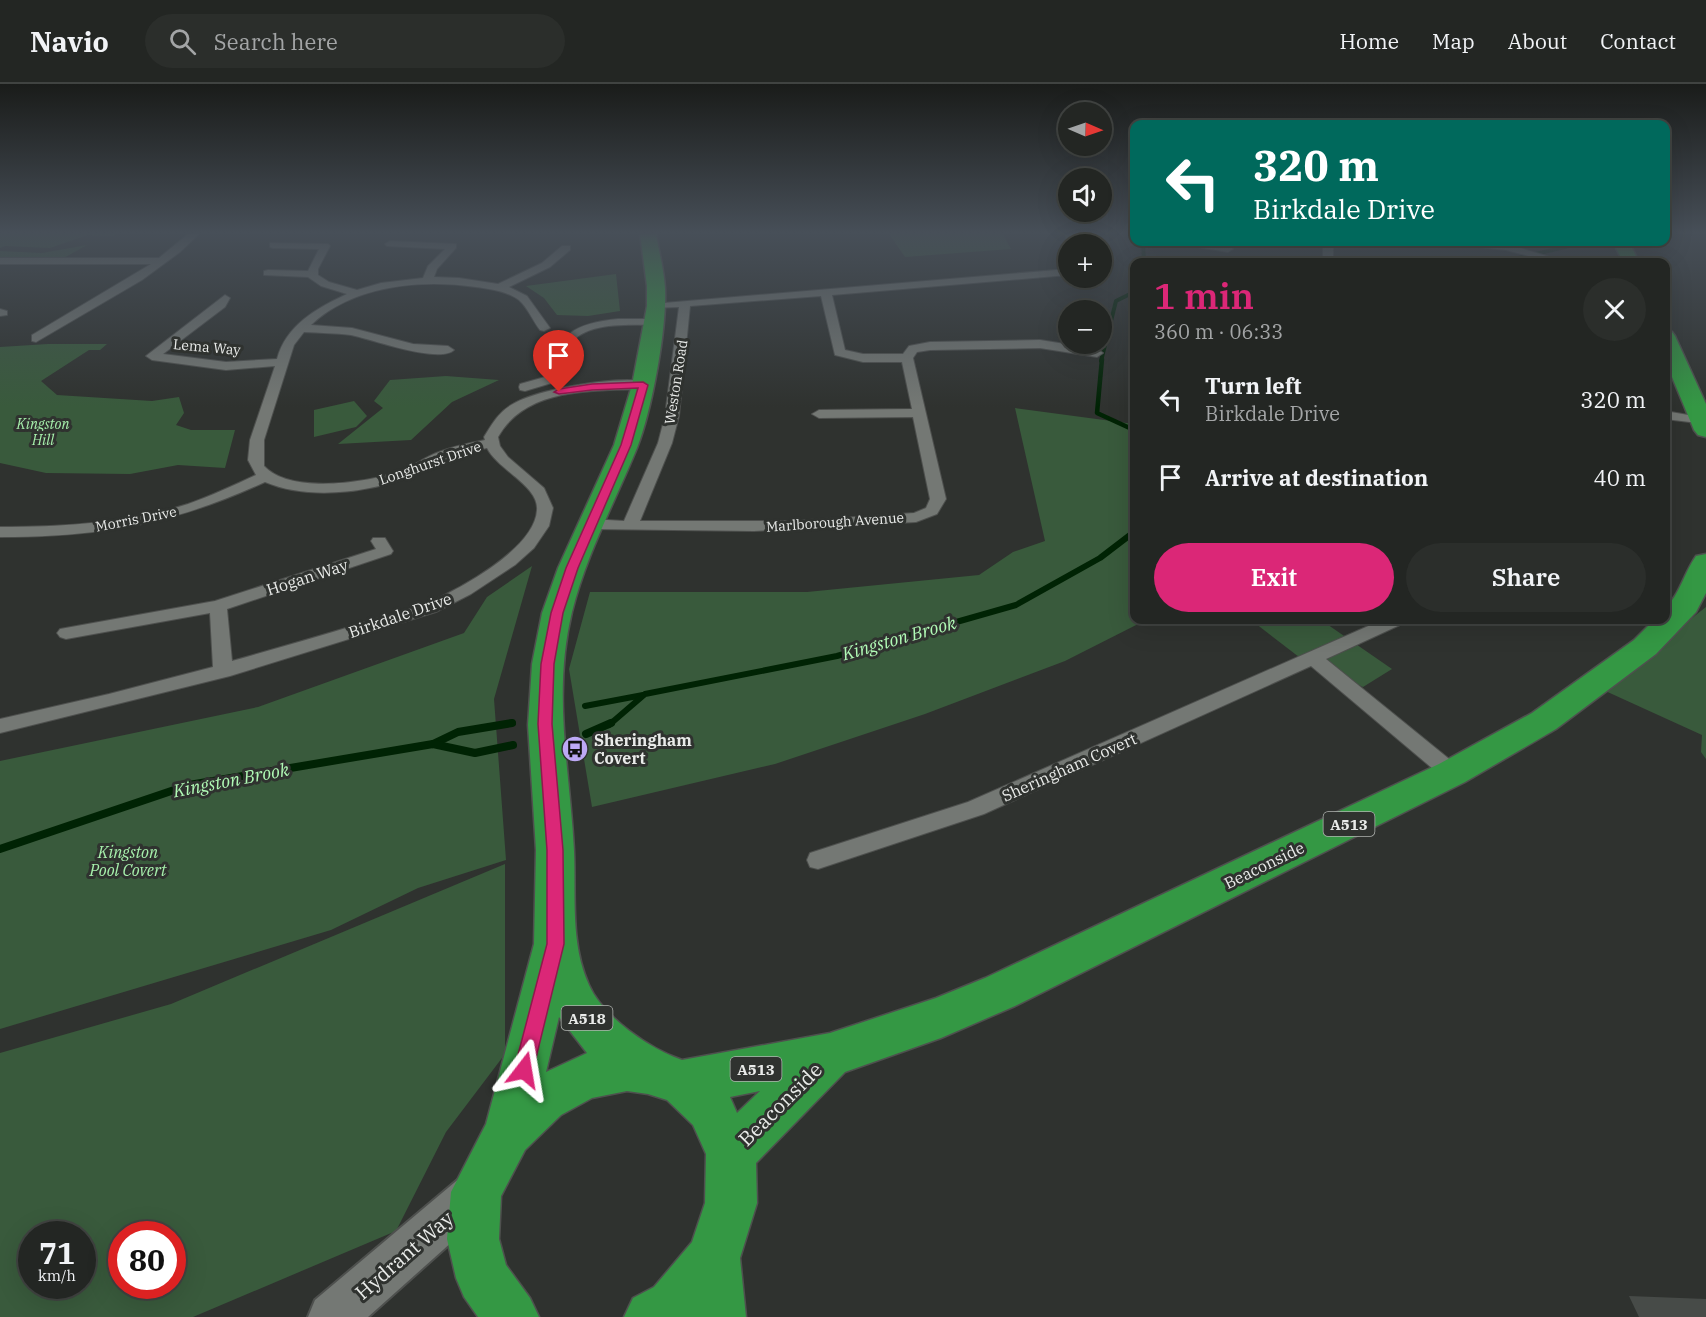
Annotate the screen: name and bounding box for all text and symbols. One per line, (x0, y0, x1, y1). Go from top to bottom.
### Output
search box (145, 14, 565, 68)
text: Navio (30, 23, 109, 60)
icon: search (166, 25, 199, 58)
text: Search here (214, 27, 338, 56)
text: Home (1339, 27, 1399, 55)
text: Map (1432, 27, 1475, 55)
text: About (1508, 27, 1567, 55)
text: Contact (1600, 27, 1676, 55)
north arrow (1058, 102, 1112, 156)
map controls (1058, 102, 1112, 354)
text: 320 m (1253, 138, 1379, 193)
icon: left (1154, 144, 1232, 222)
button: sound (1058, 168, 1112, 222)
text: Birkdale Drive (1253, 191, 1435, 226)
button: + (1058, 234, 1112, 288)
text: 1 min (1154, 272, 1254, 319)
button: close (1583, 278, 1646, 341)
button: − (1058, 300, 1112, 354)
text: 360 m · 06:33 (1154, 318, 1283, 345)
pin (533, 330, 584, 392)
street label: Lema Way (172, 335, 242, 359)
street label: Weston Road (660, 338, 692, 426)
icon: arrive (542, 339, 575, 372)
text: Turn left (1205, 371, 1301, 400)
icon: left (1154, 383, 1187, 416)
text: 320 m (1580, 385, 1646, 414)
text: Birkdale Drive (1205, 400, 1340, 427)
park label: Kingston Hill (16, 415, 69, 449)
street label: Longhurst Drive (377, 437, 483, 489)
icon: arrive (1154, 461, 1187, 494)
text: Arrive at destination (1205, 463, 1428, 492)
text: 40 m (1594, 463, 1646, 492)
street label: Morris Drive (94, 502, 178, 536)
street label: Marlborough Avenue (765, 508, 905, 536)
button: Exit (1154, 543, 1394, 612)
button: Share (1406, 543, 1646, 612)
street label: Hogan Way (264, 554, 351, 600)
street label: Birkdale Drive (346, 588, 454, 642)
water label: Kingston Brook (838, 611, 959, 666)
street label: Sheringham Covert (998, 728, 1140, 806)
place label: Sheringham Covert (594, 730, 692, 768)
bus stop icon: Sheringham Covert (560, 734, 590, 764)
water label: Kingston Brook (170, 757, 291, 803)
road number: A513 (1324, 812, 1374, 836)
street label: Beaconside (1221, 837, 1307, 893)
park label: Kingston Pool Covert (89, 842, 168, 880)
road number: A518 (562, 1006, 612, 1030)
position arrow (492, 1038, 556, 1102)
street label: Beaconside (732, 1056, 828, 1152)
road number: A513 (730, 1057, 782, 1081)
street label: Hydrant Way (349, 1205, 459, 1305)
speed limit sign: 80 (108, 1221, 186, 1299)
text: 71 (39, 1233, 75, 1272)
text: km/h (38, 1266, 76, 1285)

